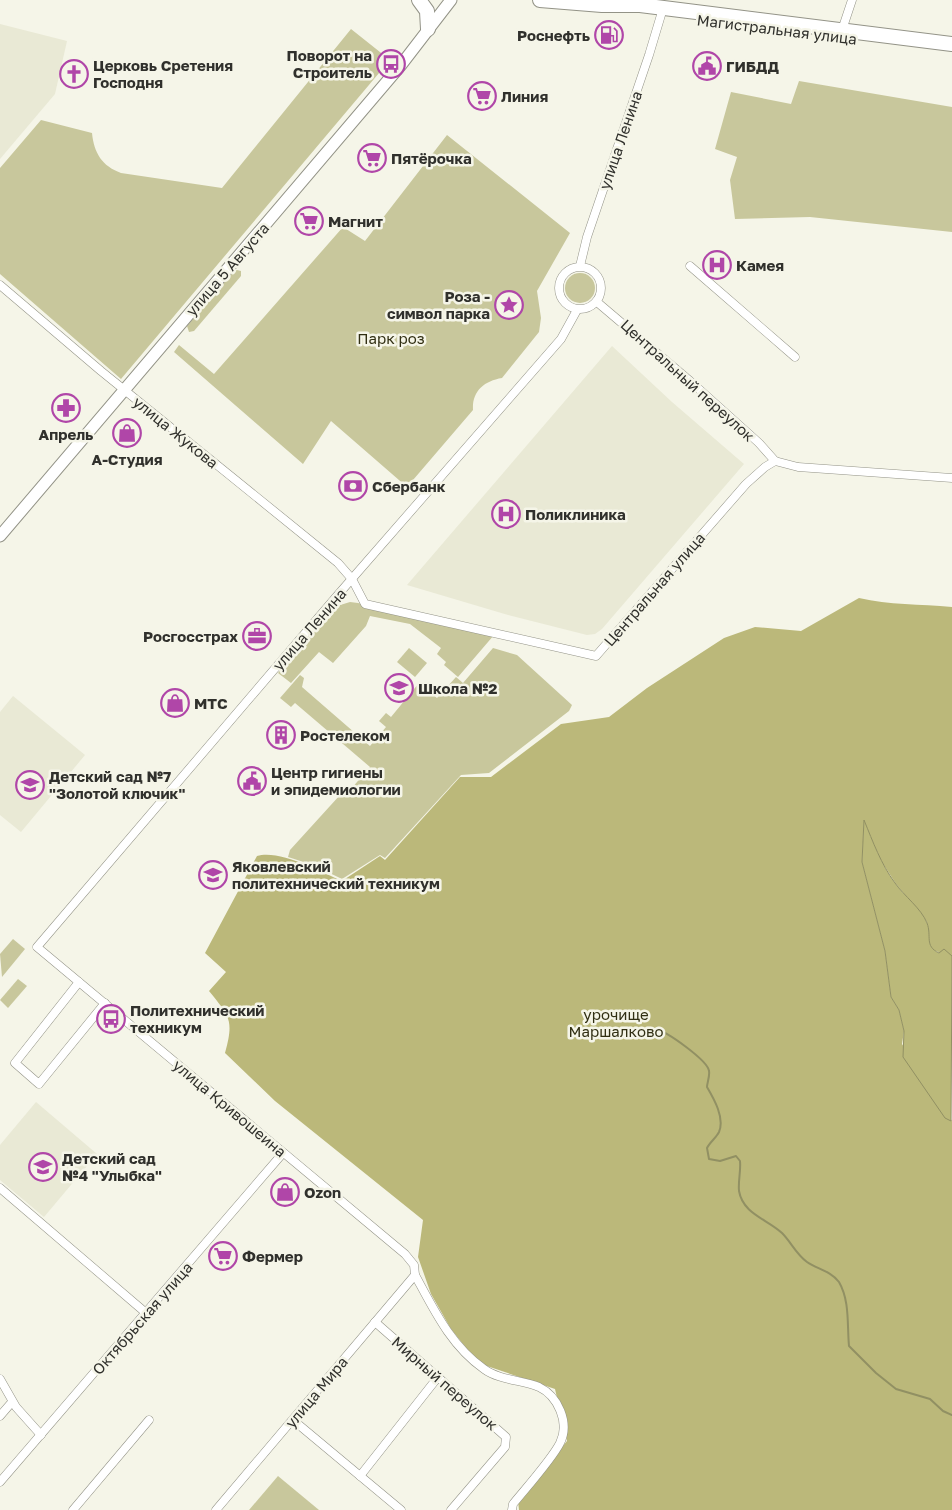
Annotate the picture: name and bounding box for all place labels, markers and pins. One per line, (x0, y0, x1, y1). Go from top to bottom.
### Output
fuel station icon: Роснефть (594, 20, 624, 50)
place label: Роснефть (517, 26, 590, 44)
place label: Поворот на Строитель (287, 46, 372, 81)
bus stop icon: Поворот на Строитель (376, 49, 406, 79)
public building icon: ГИБДД (692, 51, 722, 81)
place label: Церковь Сретения Господня (93, 56, 233, 91)
place label: ГИБДД (726, 57, 779, 75)
church icon: Церковь Сретения Господня (59, 59, 89, 89)
supermarket icon: Линия (467, 81, 497, 111)
place label: Линия (501, 87, 548, 105)
supermarket icon: Пятёрочка (357, 143, 387, 173)
place label: Пятёрочка (391, 149, 472, 167)
supermarket icon: Магнит (294, 206, 324, 236)
place label: Магнит (328, 212, 383, 230)
hospital icon: Камея (702, 250, 732, 280)
place label: Камея (736, 256, 784, 274)
place label: Роза - символ парка (387, 287, 490, 322)
place icon: Роза - символ парка (494, 290, 524, 320)
pharmacy icon: Апрель (51, 393, 81, 423)
shop icon: А-Студия (112, 418, 142, 448)
place label: Апрель (39, 425, 93, 443)
place label: А-Студия (91, 450, 163, 468)
bank icon: Сбербанк (338, 471, 368, 501)
place label: Сбербанк (372, 477, 446, 495)
hospital icon: Поликлиника (491, 499, 521, 529)
place label: Поликлиника (525, 505, 626, 523)
office icon: Росгосстрах (242, 621, 272, 651)
place label: Росгосстрах (143, 627, 238, 645)
school or university icon: Школа №2 (384, 673, 414, 703)
place label: Школа №2 (418, 679, 497, 697)
shop icon: МТС (160, 688, 190, 718)
place label: МТС (194, 694, 228, 712)
building icon: Ростелеком (266, 720, 296, 750)
place label: Ростелеком (300, 726, 390, 744)
place label: Центр гигиены и эпидемиологии (271, 763, 401, 798)
public building icon: Центр гигиены и эпидемиологии (237, 766, 267, 796)
place label: Детский сад №7 "Золотой ключик" (49, 767, 185, 802)
school or university icon: Детский сад №7 "Золотой ключик" (15, 770, 45, 800)
place label: Яковлевский политехнический техникум (232, 857, 440, 892)
school or university icon: Яковлевский политехнический техникум (198, 860, 228, 890)
place label: Политехнический техникум (130, 1001, 265, 1036)
bus stop icon: Политехнический техникум (96, 1004, 126, 1034)
place label: Детский сад №4 "Улыбка" (62, 1149, 162, 1184)
school or university icon: Детский сад №4 "Улыбка" (28, 1152, 58, 1182)
shop icon: Ozon (270, 1177, 300, 1207)
place label: Ozon (304, 1183, 341, 1201)
supermarket icon: Фермер (208, 1241, 238, 1271)
place label: Фермер (242, 1247, 303, 1265)

